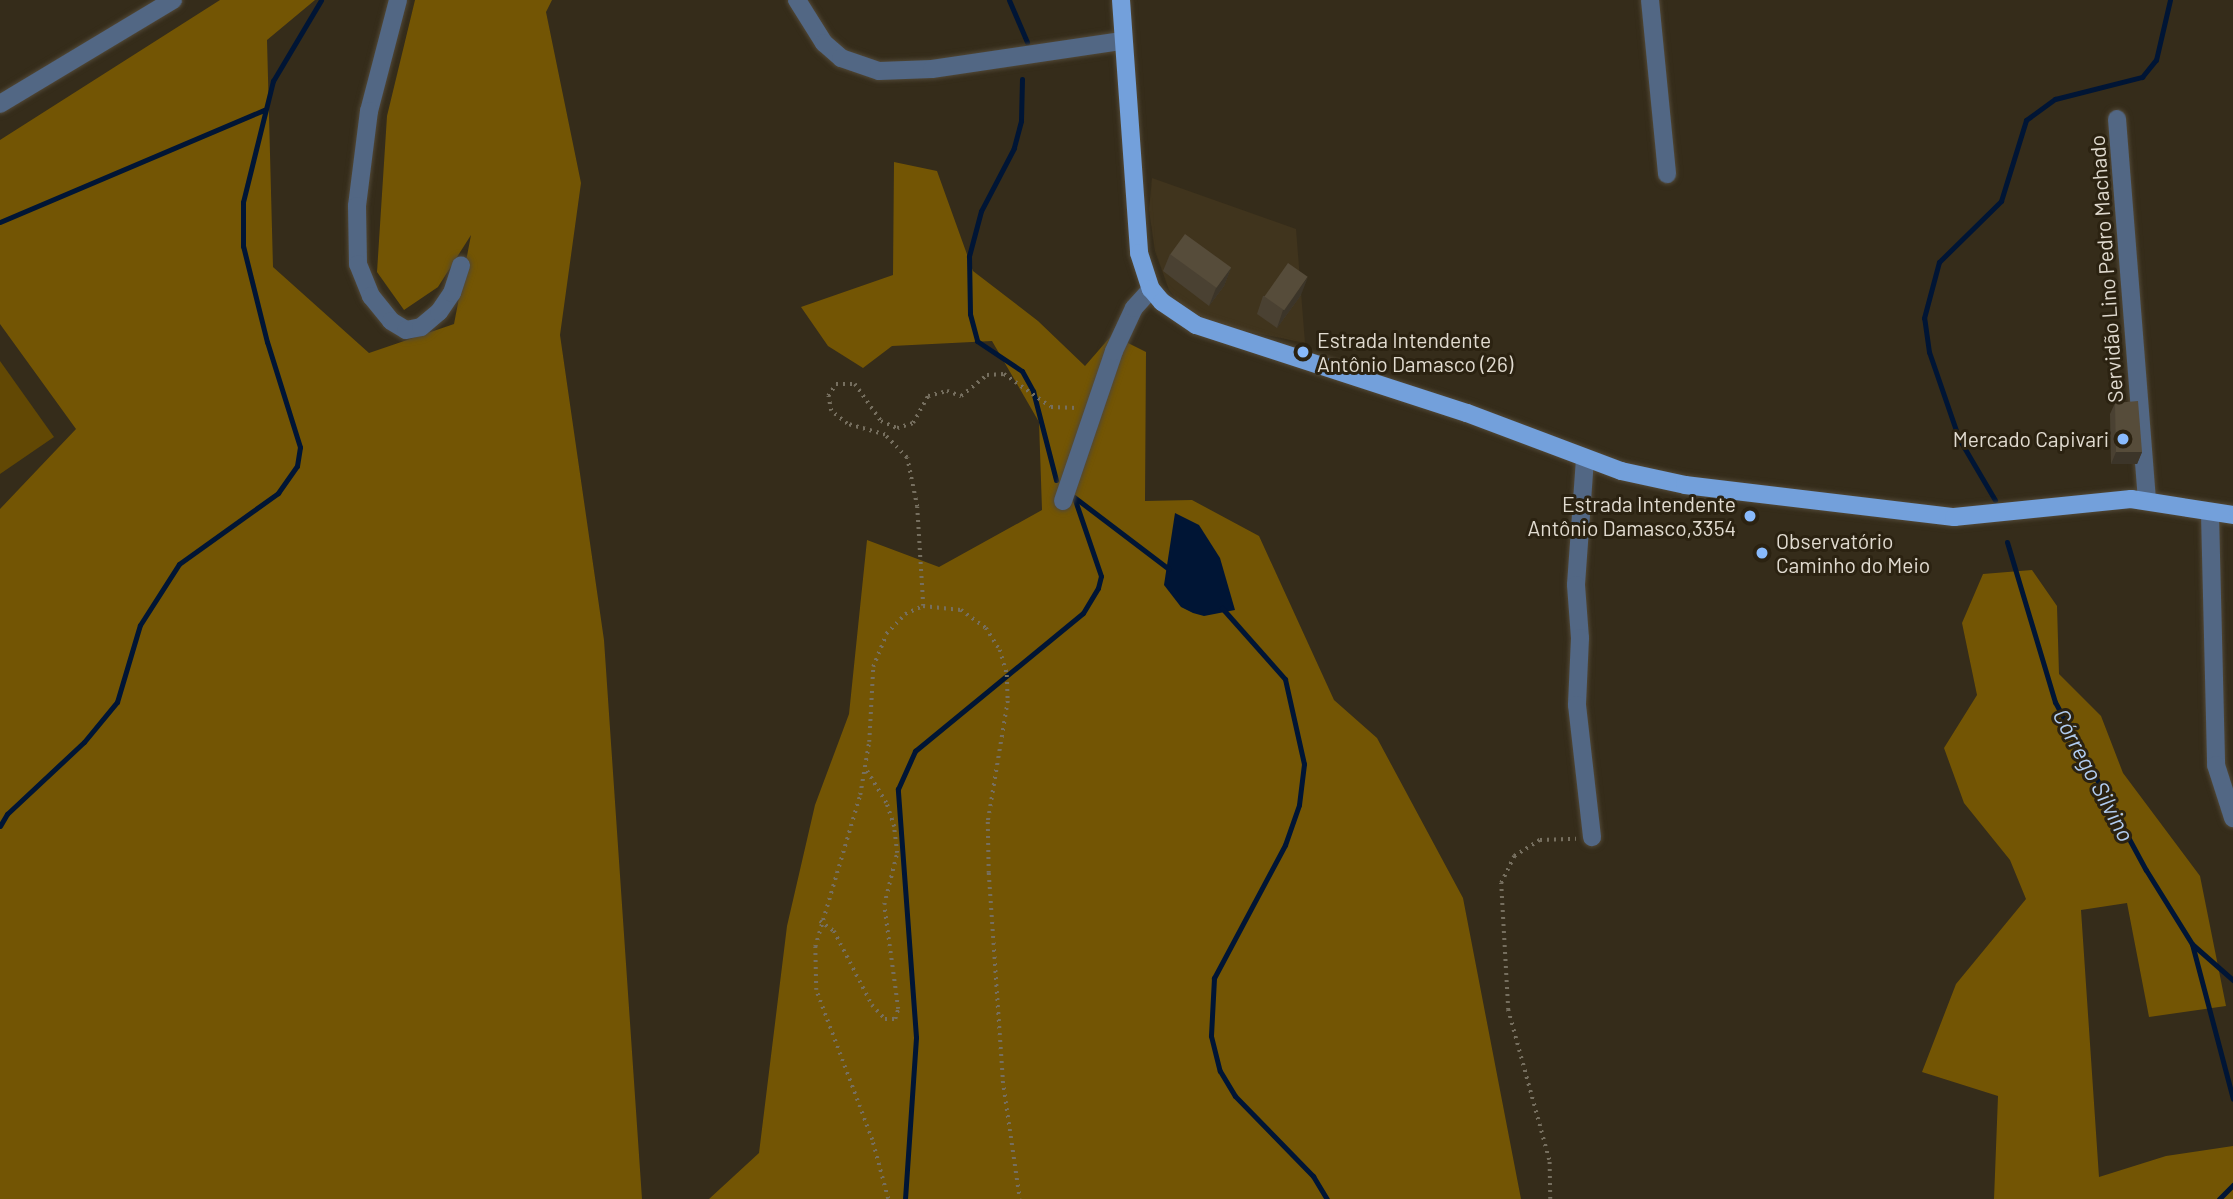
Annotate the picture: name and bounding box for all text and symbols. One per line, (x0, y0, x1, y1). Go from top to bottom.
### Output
street label: Servidão Lino Pedro Machado (2084, 134, 2128, 404)
place label: Estrada Intendente Antônio Damasco (26) (1317, 327, 1513, 377)
marker: Estrada Intendente Antônio Damasco (26) (1295, 344, 1311, 360)
place label: Mercado Capivari (1953, 426, 2109, 452)
marker: Mercado Capivari (2115, 431, 2131, 447)
place label: Estrada Intendente Antônio Damasco,3354 (1528, 491, 1736, 541)
marker: Estrada Intendente Antônio Damasco,3354 (1742, 508, 1758, 524)
place label: Observatório Caminho do Meio (1776, 528, 1930, 578)
marker: Observatório Caminho do Meio (1754, 545, 1770, 561)
water label: Córrego Silvino (2047, 704, 2141, 846)

